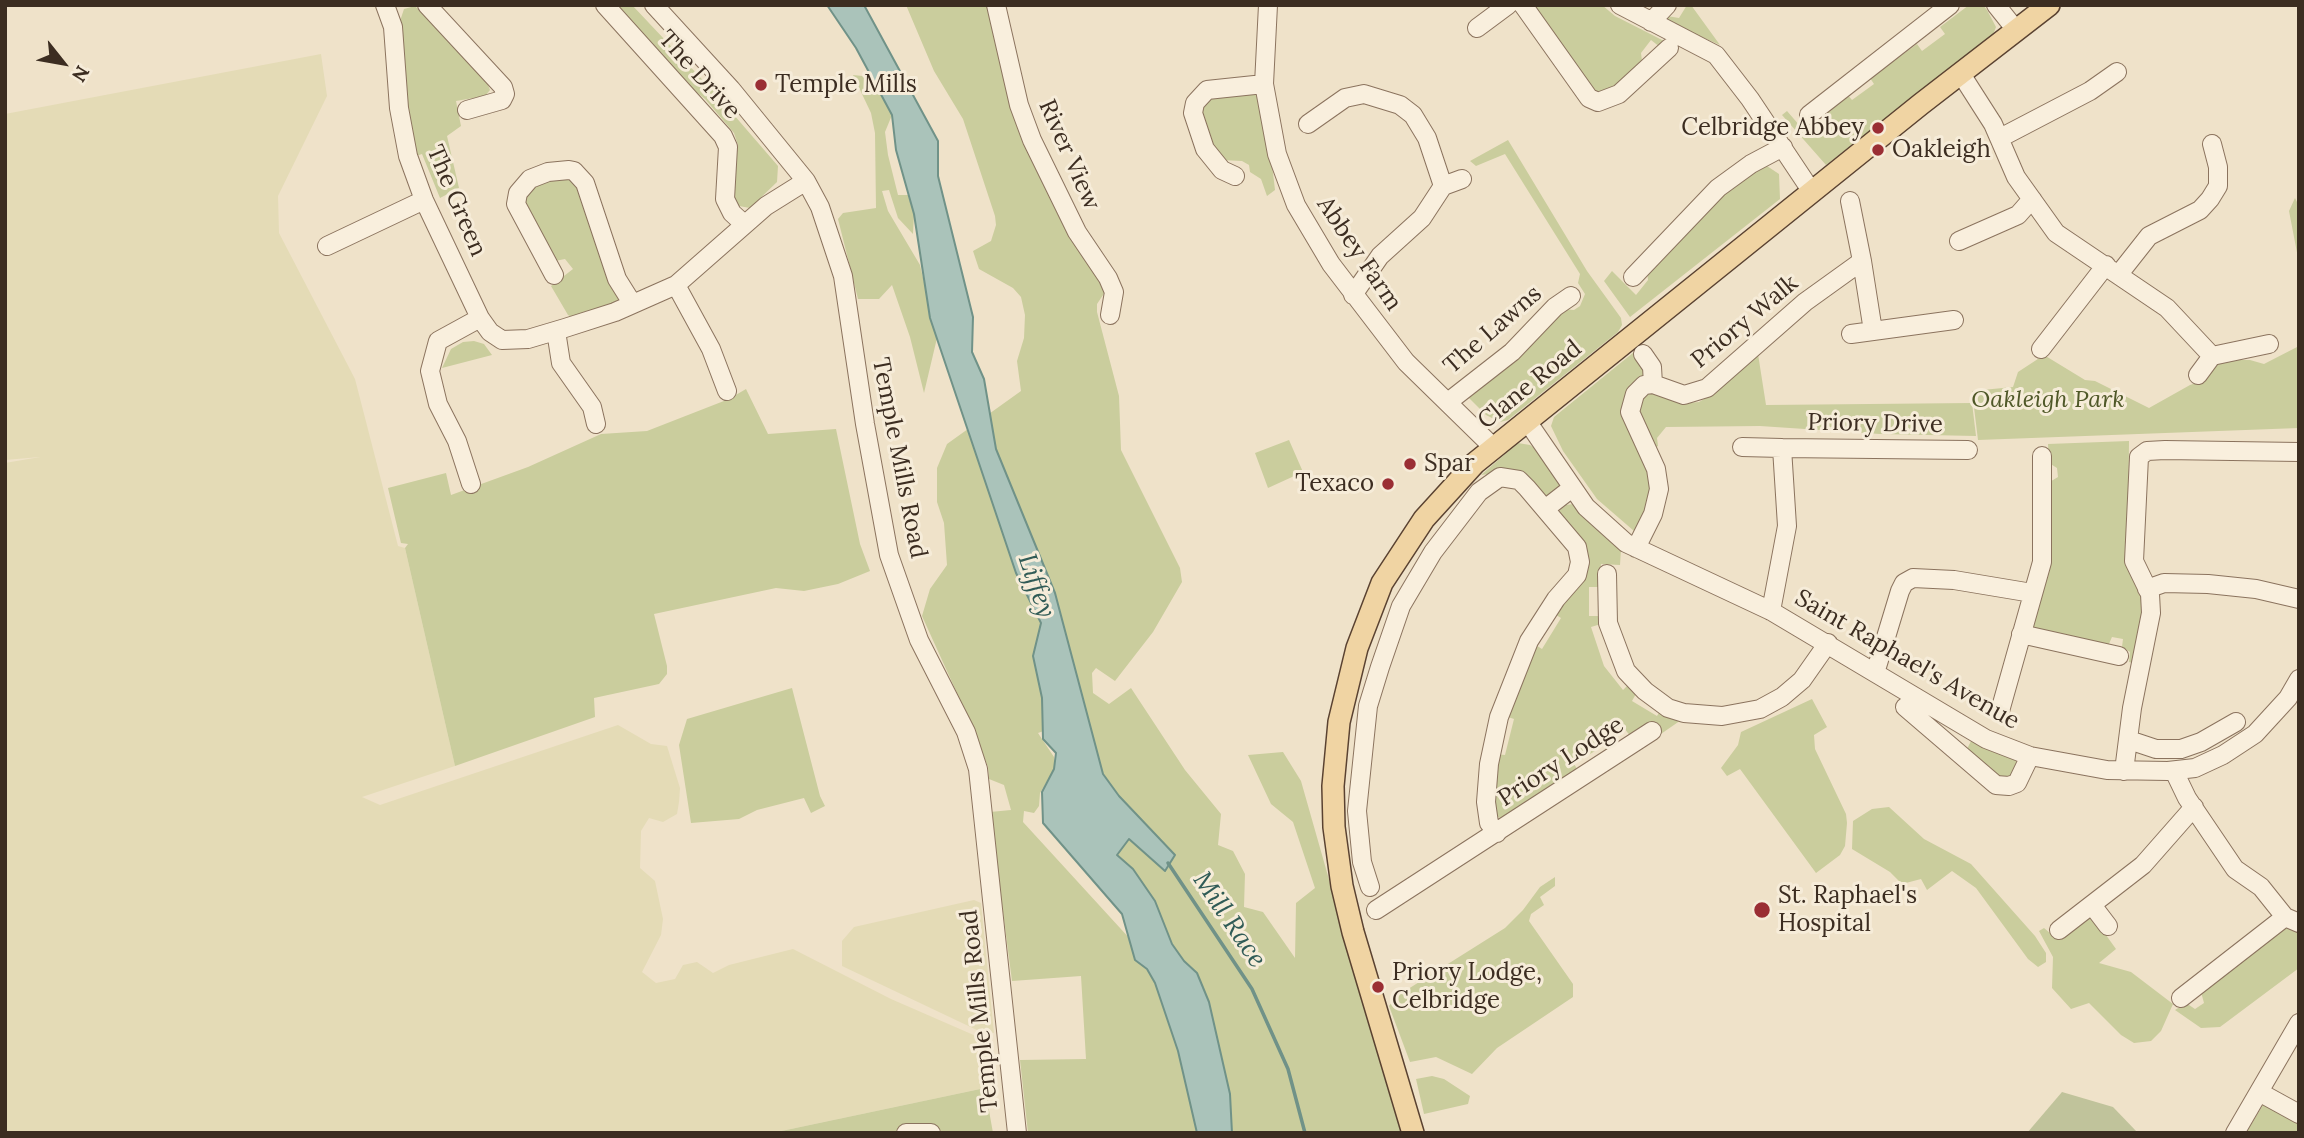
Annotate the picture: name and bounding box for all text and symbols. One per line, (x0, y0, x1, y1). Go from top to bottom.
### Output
street label: The Drive (652, 25, 746, 125)
north arrow (28, 28, 98, 98)
text: N (67, 61, 95, 86)
place label: Temple Mills (775, 71, 917, 99)
marker: Temple Mills (753, 77, 769, 93)
street label: River View (1032, 95, 1106, 215)
place label: Celbridge Abbey (1681, 114, 1864, 142)
marker: Celbridge Abbey (1870, 120, 1886, 136)
place label: Oakleigh (1892, 136, 1991, 164)
street label: The Green (420, 141, 492, 261)
marker: Oakleigh (1870, 142, 1886, 158)
street label: Abbey Farm (1310, 192, 1408, 316)
street label: Priory Walk (1686, 269, 1804, 375)
street label: The Lawns (1438, 280, 1548, 380)
street label: Clane Road (1472, 334, 1588, 436)
street label: Temple Mills Road (865, 355, 933, 561)
park label: Oakleigh Park (1971, 386, 2125, 414)
street label: Priory Drive (1807, 408, 1943, 440)
place label: Spar (1424, 450, 1475, 478)
marker: Spar (1402, 456, 1418, 472)
place label: Texaco (1295, 470, 1374, 498)
marker: Texaco (1380, 476, 1396, 492)
water label: Liffey (1011, 550, 1061, 622)
street label: Saint Raphael's Avenue (1790, 584, 2024, 736)
street label: Priory Lodge (1493, 711, 1629, 813)
water label: Mill Race (1186, 866, 1272, 974)
place label: St. Raphael's Hospital (1778, 882, 1917, 938)
marker: St. Raphael's Hospital (1752, 900, 1772, 920)
street label: Temple Mills Road (955, 908, 1005, 1114)
place label: Priory Lodge, Celbridge (1392, 959, 1542, 1015)
marker: Priory Lodge, Celbridge (1370, 979, 1386, 995)

